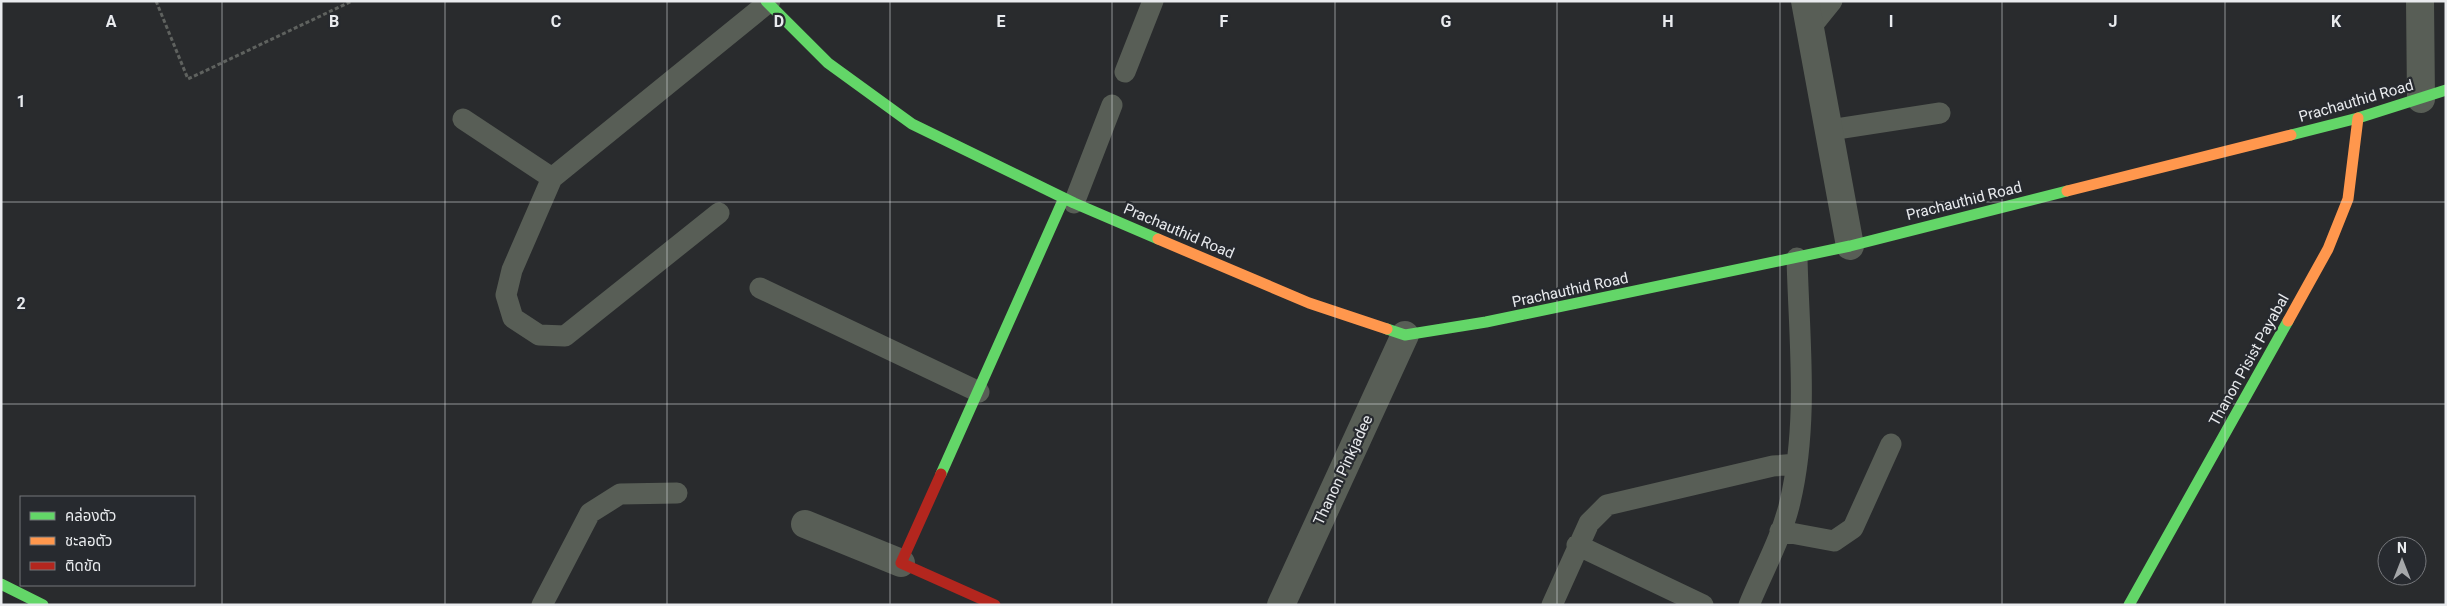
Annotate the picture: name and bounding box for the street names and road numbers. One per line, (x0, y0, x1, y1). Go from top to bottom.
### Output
street label: Prachauthid Road (2297, 76, 2415, 126)
street label: Prachauthid Road (1904, 178, 2024, 224)
street label: Prachauthid Road (1121, 200, 1237, 262)
street label: Prachauthid Road (1510, 269, 1630, 311)
street label: Thanon Pisist Payabal (2205, 291, 2293, 429)
street label: Thanon Pinkjadee (1310, 412, 1376, 528)

